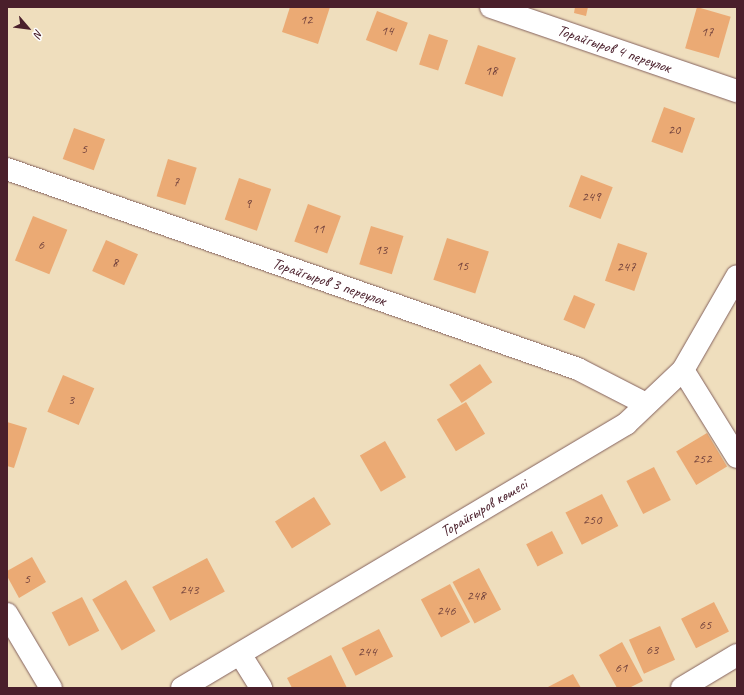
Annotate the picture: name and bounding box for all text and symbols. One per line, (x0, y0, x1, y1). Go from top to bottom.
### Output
north arrow (8, 8, 48, 48)
house number: 12 (300, 12, 312, 28)
street label: Торайгыров 4 переулок (555, 21, 673, 77)
house number: 14 (381, 23, 393, 39)
house number: 17 (701, 24, 713, 40)
text: N (31, 27, 46, 40)
house number: 18 (485, 63, 497, 79)
house number: 20 (668, 122, 680, 138)
house number: 5 (81, 141, 87, 157)
house number: 7 (173, 174, 179, 190)
house number: 249 (582, 189, 600, 205)
house number: 9 (245, 196, 251, 212)
house number: 11 (312, 221, 324, 237)
house number: 6 (38, 237, 44, 253)
house number: 13 (375, 242, 387, 258)
street label: Торайгыров 3 переулок (270, 254, 388, 310)
house number: 8 (112, 255, 118, 271)
house number: 15 (456, 258, 468, 274)
house number: 247 (617, 259, 635, 275)
house number: 3 (68, 392, 74, 408)
house number: 252 (693, 451, 711, 467)
street label: Торайғыров көшесі (437, 475, 531, 541)
house number: 250 (583, 512, 601, 528)
house number: 5 (24, 571, 30, 587)
house number: 243 (180, 582, 198, 598)
house number: 248 (467, 588, 485, 604)
house number: 246 (437, 603, 455, 619)
house number: 65 (699, 617, 711, 633)
house number: 63 (646, 642, 658, 658)
house number: 244 (358, 644, 376, 660)
house number: 61 (615, 660, 627, 676)

